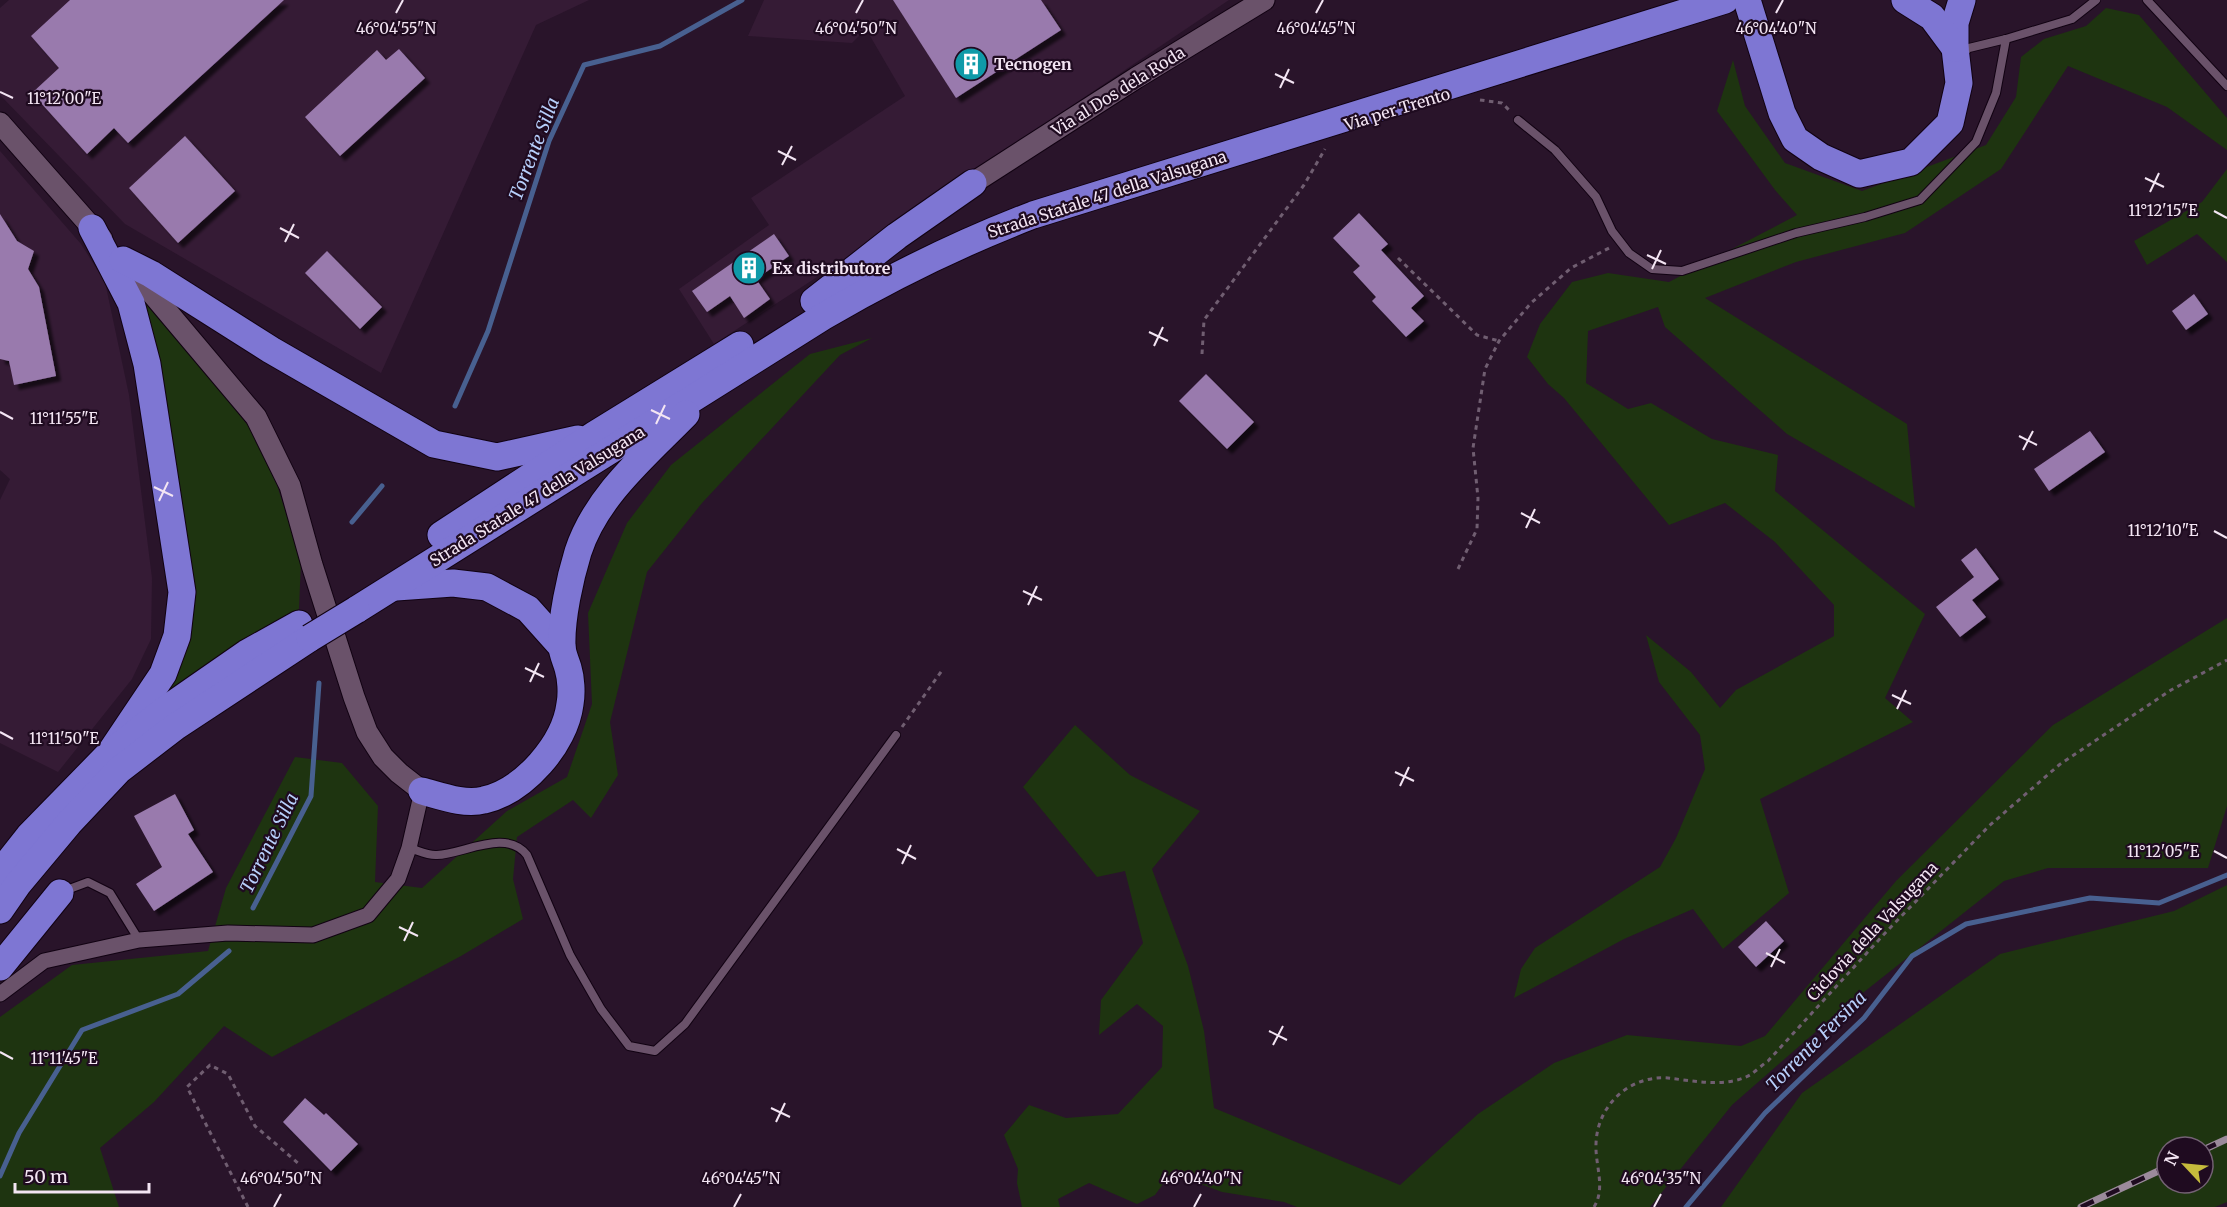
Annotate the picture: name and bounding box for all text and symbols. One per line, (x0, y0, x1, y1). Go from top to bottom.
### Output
text: 46°04'55"N (356, 19, 436, 38)
text: 46°04'50"N (815, 19, 897, 38)
text: 46°04'45"N (1277, 19, 1356, 38)
text: 46°04'40"N (1735, 19, 1817, 38)
street label: Via al Dos dela Roda (1047, 42, 1189, 141)
building icon: Tecnogen (953, 46, 989, 82)
place label: Tecnogen (994, 54, 1072, 74)
street label: Via per Trento (1341, 83, 1452, 135)
text: 11°12'00"E (27, 89, 102, 108)
water label: Torrente Silla (504, 94, 564, 204)
street label: Strada Statale 47 della Valsugana (985, 146, 1229, 242)
text: 11°12'15"E (2128, 201, 2198, 220)
building icon: Ex distributore (731, 250, 767, 286)
place label: Ex distributore (772, 258, 891, 278)
text: 11°11'55"E (30, 409, 99, 428)
street label: Strada Statale 47 della Valsugana (426, 421, 649, 571)
text: 11°12'10"E (2128, 521, 2199, 540)
text: 11°11'50"E (29, 729, 99, 748)
water label: Torrente Silla (235, 789, 303, 897)
text: 11°12'05"E (2127, 842, 2200, 861)
street label: Ciclovia della Valsugana (1802, 857, 1942, 1005)
water label: Torrente Fersina (1761, 986, 1871, 1096)
text: 11°11'45"E (31, 1049, 98, 1068)
north arrow (2155, 1135, 2215, 1195)
text: N (2160, 1148, 2183, 1168)
scale bar (15, 1156, 148, 1194)
text: 50 m (24, 1165, 68, 1188)
text: 46°04'50"N (240, 1169, 322, 1188)
text: 46°04'45"N (702, 1169, 781, 1188)
text: 46°04'40"N (1160, 1169, 1242, 1188)
text: 46°04'35"N (1621, 1169, 1701, 1188)

